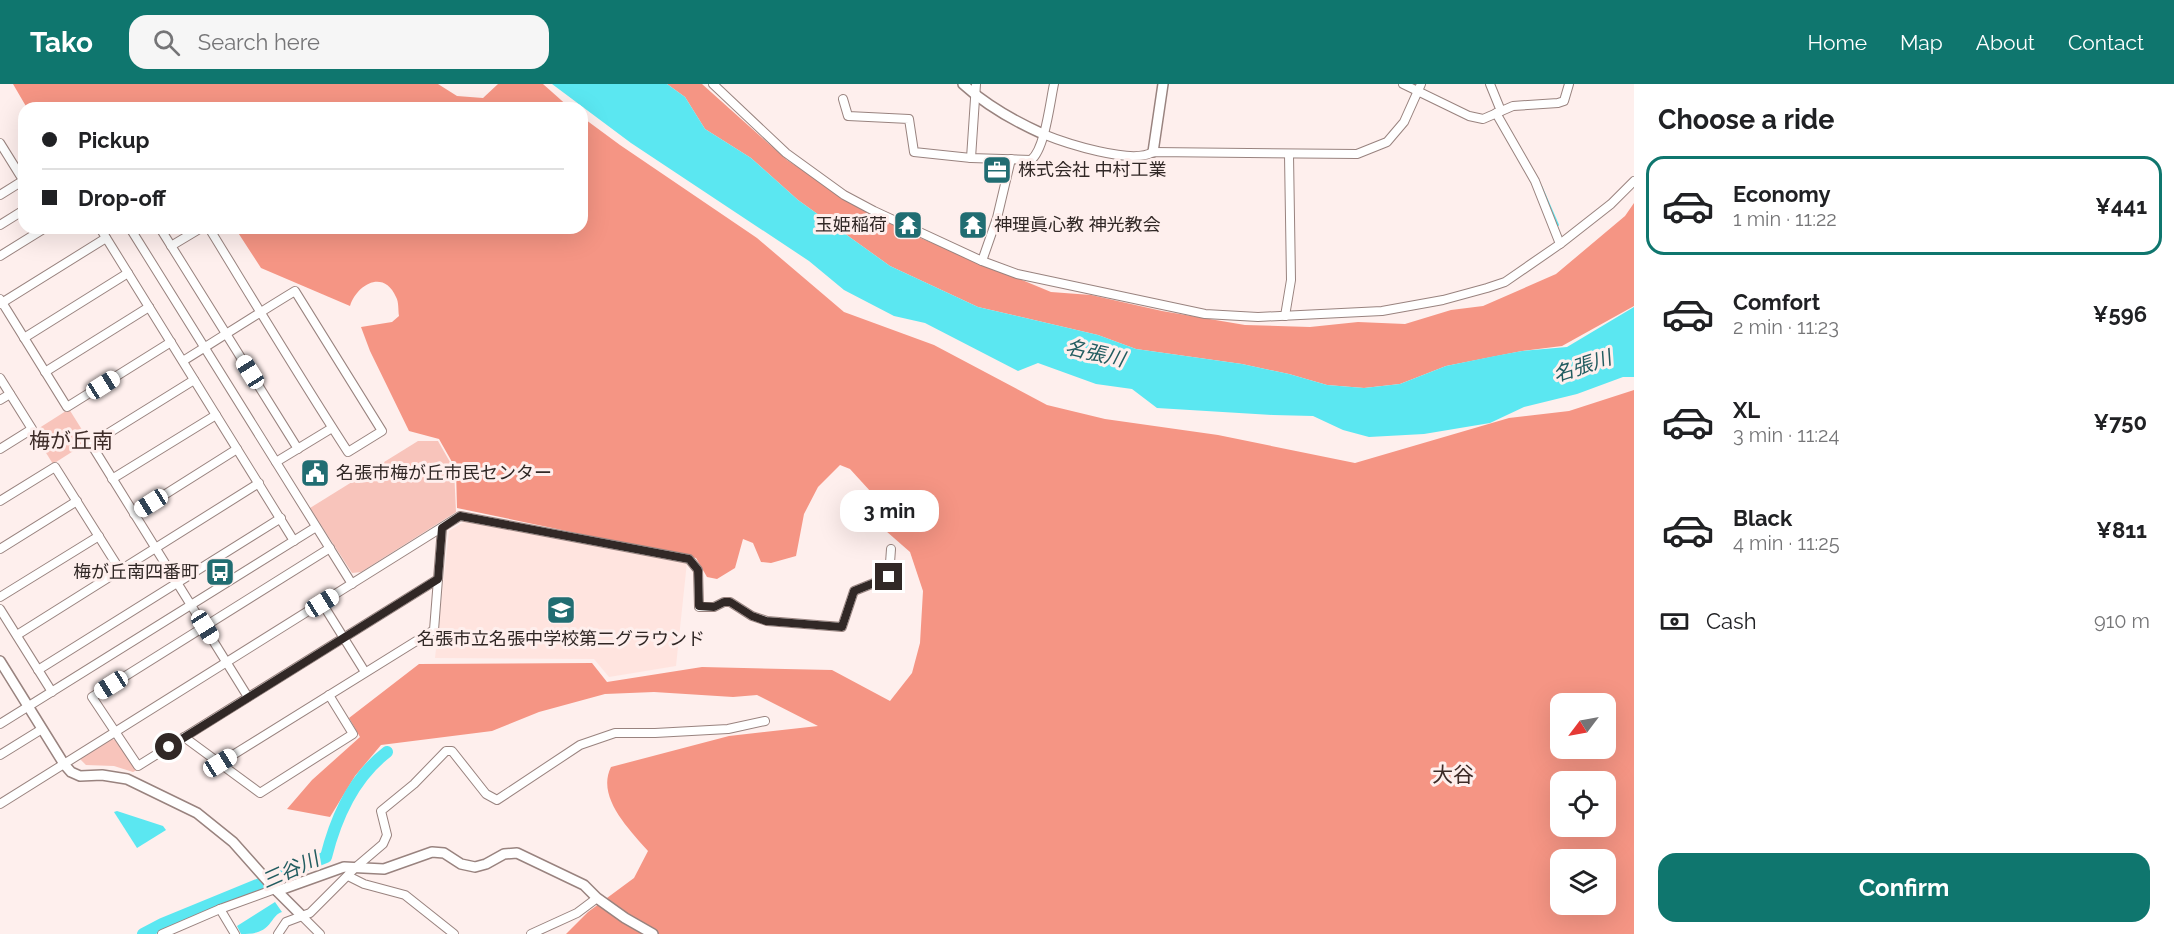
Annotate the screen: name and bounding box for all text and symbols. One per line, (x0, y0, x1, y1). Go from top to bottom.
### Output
search box (129, 15, 549, 69)
text: Tako (30, 26, 93, 59)
icon: search (150, 26, 183, 59)
text: Search here (198, 29, 320, 55)
text: Home (1808, 30, 1867, 55)
text: Map (1900, 30, 1943, 55)
text: About (1976, 30, 2035, 55)
text: Contact (2068, 30, 2144, 55)
text: Choose a ride (1658, 104, 1834, 135)
text: Pickup (78, 127, 150, 153)
office icon: 株式会社 中村工業 (981, 154, 1013, 186)
place label: 株式会社 中村工業 (1018, 159, 1167, 180)
icon: car (1661, 179, 1715, 233)
text: Economy (1733, 181, 1831, 207)
text: Drop-off (78, 185, 166, 211)
text: ¥441 (2095, 193, 2147, 219)
text: 1 min · 11:22 (1733, 207, 1837, 231)
temple icon: 玉姫稲荷 (892, 209, 924, 241)
temple icon: 神理眞心教 神光教会 (957, 209, 989, 241)
place label: 玉姫稲荷 (815, 214, 887, 235)
place label: 神理眞心教 神光教会 (994, 214, 1161, 235)
icon: car (1661, 287, 1715, 341)
text: Comfort (1733, 289, 1820, 315)
text: ¥596 (2093, 301, 2147, 327)
text: 2 min · 11:23 (1733, 315, 1839, 339)
water label: 名張川 (1063, 335, 1129, 372)
water label: 名張川 (1550, 345, 1616, 387)
car (233, 352, 267, 392)
car (83, 368, 123, 402)
icon: car (1661, 395, 1715, 449)
text: XL (1733, 397, 1760, 423)
text: ¥750 (2094, 409, 2147, 435)
text: 3 min · 11:24 (1733, 423, 1839, 447)
district label: 梅が丘南 (29, 428, 113, 453)
public building icon: 名張市梅が丘市民センター (299, 457, 331, 489)
place label: 名張市梅が丘市民センター (336, 462, 552, 483)
car (131, 486, 171, 520)
callout: 3 min (840, 490, 938, 532)
text: 3 min (864, 499, 915, 523)
icon: car (1661, 503, 1715, 557)
text: Black (1733, 505, 1792, 531)
text: ¥811 (2096, 517, 2147, 543)
text: 4 min · 11:25 (1733, 531, 1840, 555)
bus stop icon: 梅が丘南四番町 (204, 556, 236, 588)
place label: 梅が丘南四番町 (73, 561, 199, 582)
route end (875, 563, 902, 590)
car (302, 586, 342, 620)
school or university icon: 名張市立名張中学校第二グラウンド (545, 594, 577, 626)
icon: cash (1658, 605, 1691, 638)
car (188, 607, 222, 647)
text: Cash (1706, 608, 1757, 634)
text: 910 m (2094, 609, 2150, 633)
place label: 名張市立名張中学校第二グラウンド (417, 628, 705, 649)
car (91, 668, 131, 702)
north arrow (1550, 693, 1616, 759)
map controls (1550, 693, 1616, 915)
route start (155, 733, 182, 760)
car (200, 746, 240, 780)
district label: 大谷 (1432, 762, 1474, 787)
button: locate (1550, 771, 1616, 837)
water label: 三谷川 (258, 846, 324, 893)
button: layers (1550, 849, 1616, 915)
button: Confirm (1658, 853, 2150, 922)

